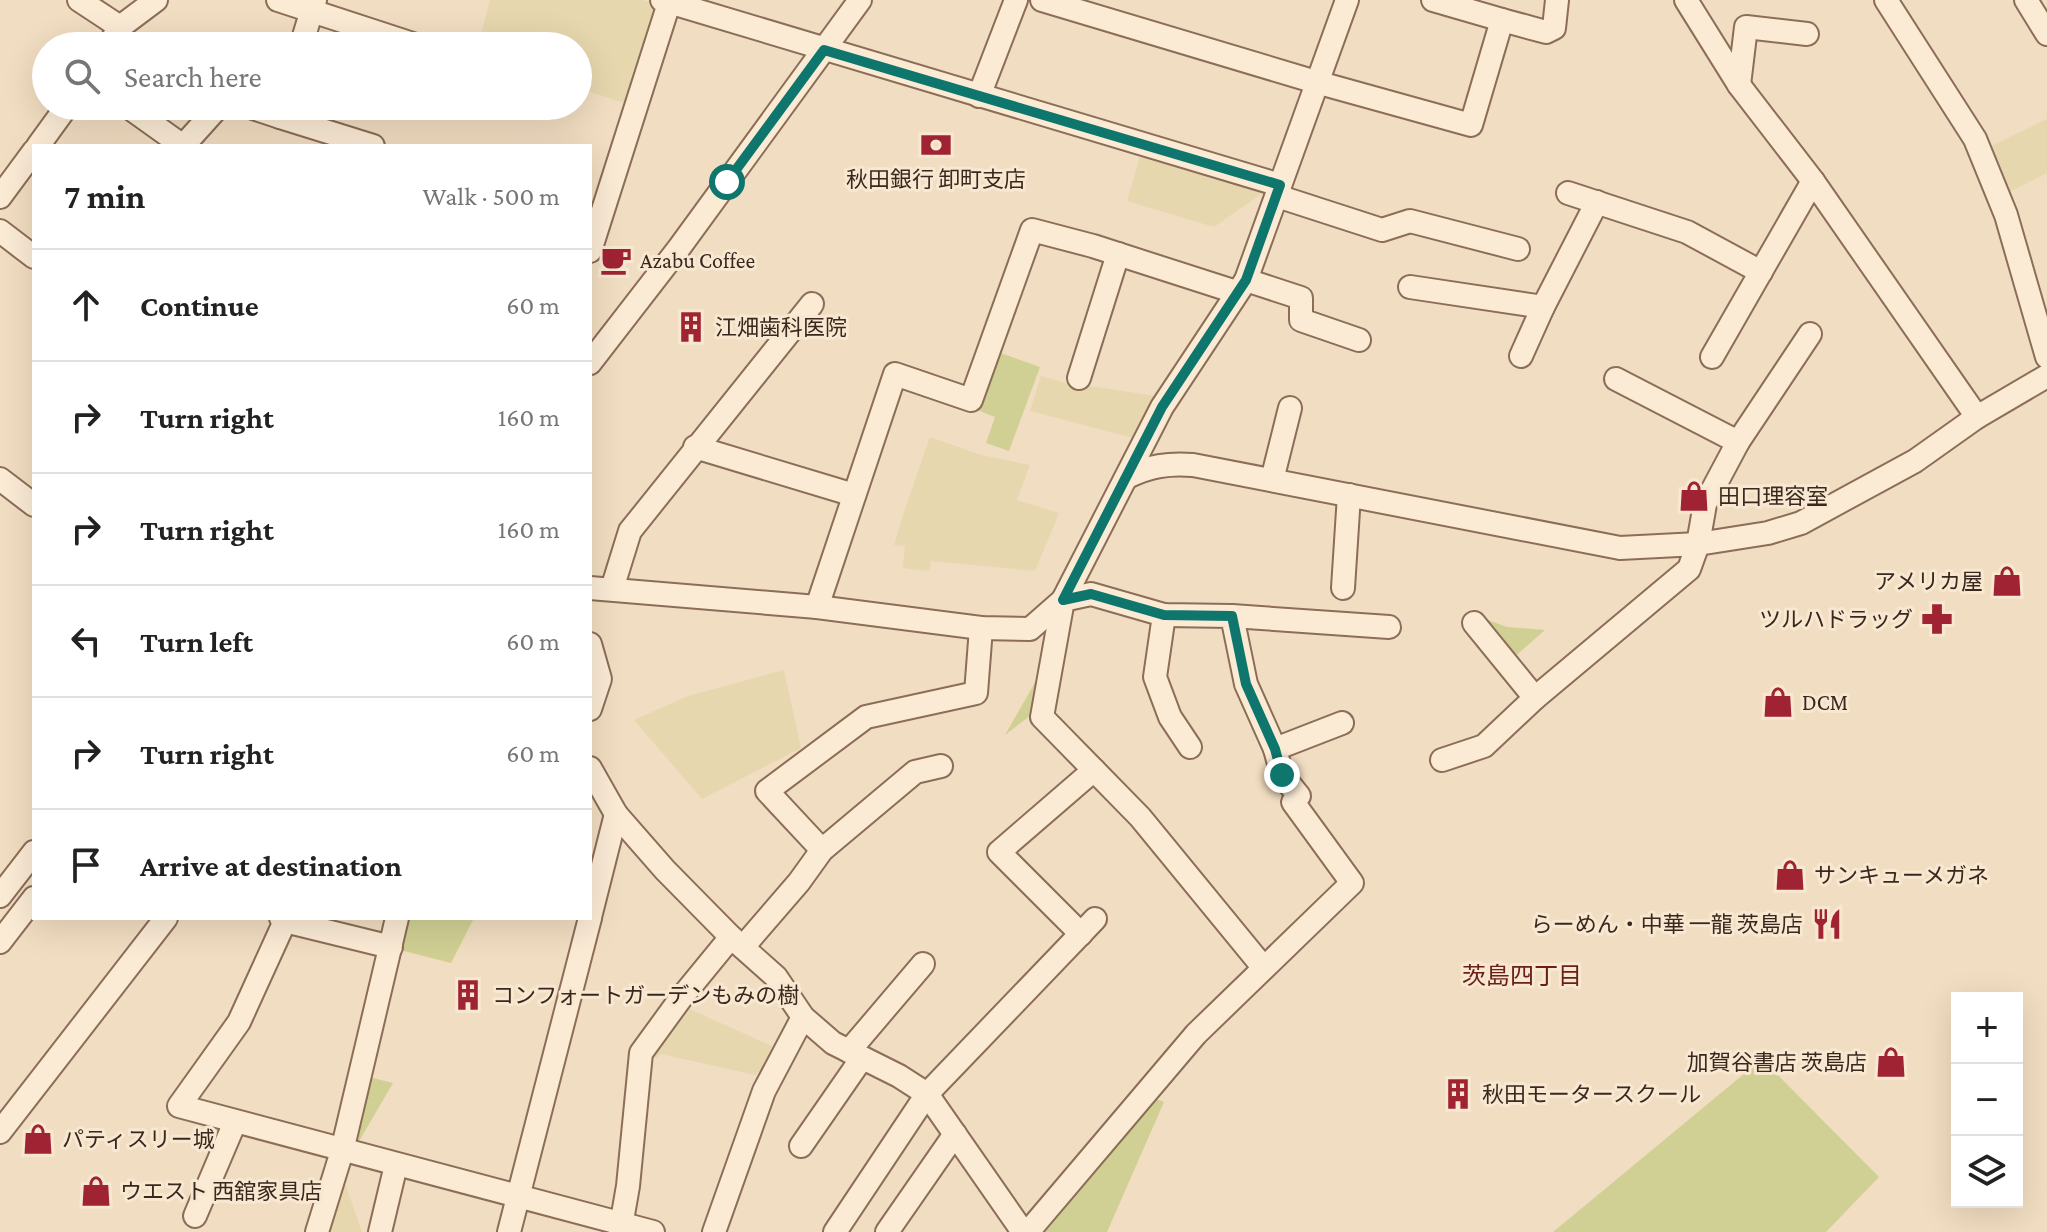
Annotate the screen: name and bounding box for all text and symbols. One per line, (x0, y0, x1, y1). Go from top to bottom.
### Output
search box (32, 32, 592, 120)
icon: search (60, 54, 104, 98)
text: Search here (124, 60, 262, 93)
bank icon: 秋田銀行 卸町支店 (919, 128, 953, 162)
route start (709, 164, 745, 200)
place label: 秋田銀行 卸町支店 (846, 167, 1026, 192)
text: 7 min (64, 178, 145, 215)
text: Walk · 500 m (423, 182, 560, 211)
cafe icon: Azabu Coffee (599, 243, 633, 277)
place label: Azabu Coffee (640, 248, 755, 273)
icon: ahead (64, 283, 108, 327)
text: Continue (140, 289, 259, 322)
text: 60 m (506, 291, 560, 320)
building icon: 江畑歯科医院 (674, 310, 708, 344)
place label: 江畑歯科医院 (715, 315, 847, 340)
icon: right (64, 395, 108, 439)
text: Turn right (140, 401, 274, 434)
text: 160 m (498, 403, 560, 432)
shop icon: 田口理容室 (1677, 479, 1711, 513)
place label: 田口理容室 (1718, 484, 1828, 509)
icon: right (64, 507, 108, 551)
text: Turn right (140, 513, 274, 546)
text: 160 m (498, 515, 560, 544)
shop icon: アメリカ屋 (1990, 564, 2024, 598)
place label: アメリカ屋 (1874, 569, 1983, 594)
pharmacy icon: ツルハドラッグ (1920, 602, 1954, 636)
place label: ツルハドラッグ (1759, 607, 1913, 632)
icon: left (64, 619, 108, 663)
text: Turn left (140, 625, 253, 658)
text: 60 m (506, 627, 560, 656)
shop icon: DCM (1761, 685, 1795, 719)
place label: DCM (1802, 690, 1848, 715)
icon: right (64, 731, 108, 775)
text: Turn right (140, 737, 274, 770)
text: 60 m (506, 739, 560, 768)
route end (1264, 757, 1300, 793)
icon: arrive (64, 843, 108, 887)
text: Arrive at destination (140, 849, 402, 882)
shop icon: サンキューメガネ (1773, 858, 1807, 892)
place label: サンキューメガネ (1814, 863, 1989, 888)
restaurant icon: らーめん・中華 一龍 茨島店 (1810, 907, 1844, 941)
place label: らーめん・中華 一龍 茨島店 (1531, 912, 1803, 937)
district label: 茨島四丁目 (1462, 962, 1582, 989)
building icon: コンフォートガーデンもみの樹 (451, 978, 485, 1012)
place label: コンフォートガーデンもみの樹 (492, 983, 799, 1008)
map controls (1951, 992, 2023, 1208)
button: + (1951, 992, 2023, 1064)
shop icon: 加賀谷書店 茨島店 (1874, 1045, 1908, 1079)
place label: 加賀谷書店 茨島店 (1687, 1050, 1867, 1075)
button: − (1951, 1064, 2023, 1136)
building icon: 秋田モータースクール (1441, 1077, 1475, 1111)
place label: 秋田モータースクール (1482, 1082, 1701, 1107)
shop icon: パティスリー城 (21, 1122, 55, 1156)
place label: パティスリー城 (62, 1127, 215, 1152)
button: layers (1951, 1136, 2023, 1208)
shop icon: ウエスト 西舘家具店 (79, 1174, 113, 1208)
place label: ウエスト 西舘家具店 (120, 1179, 322, 1204)

